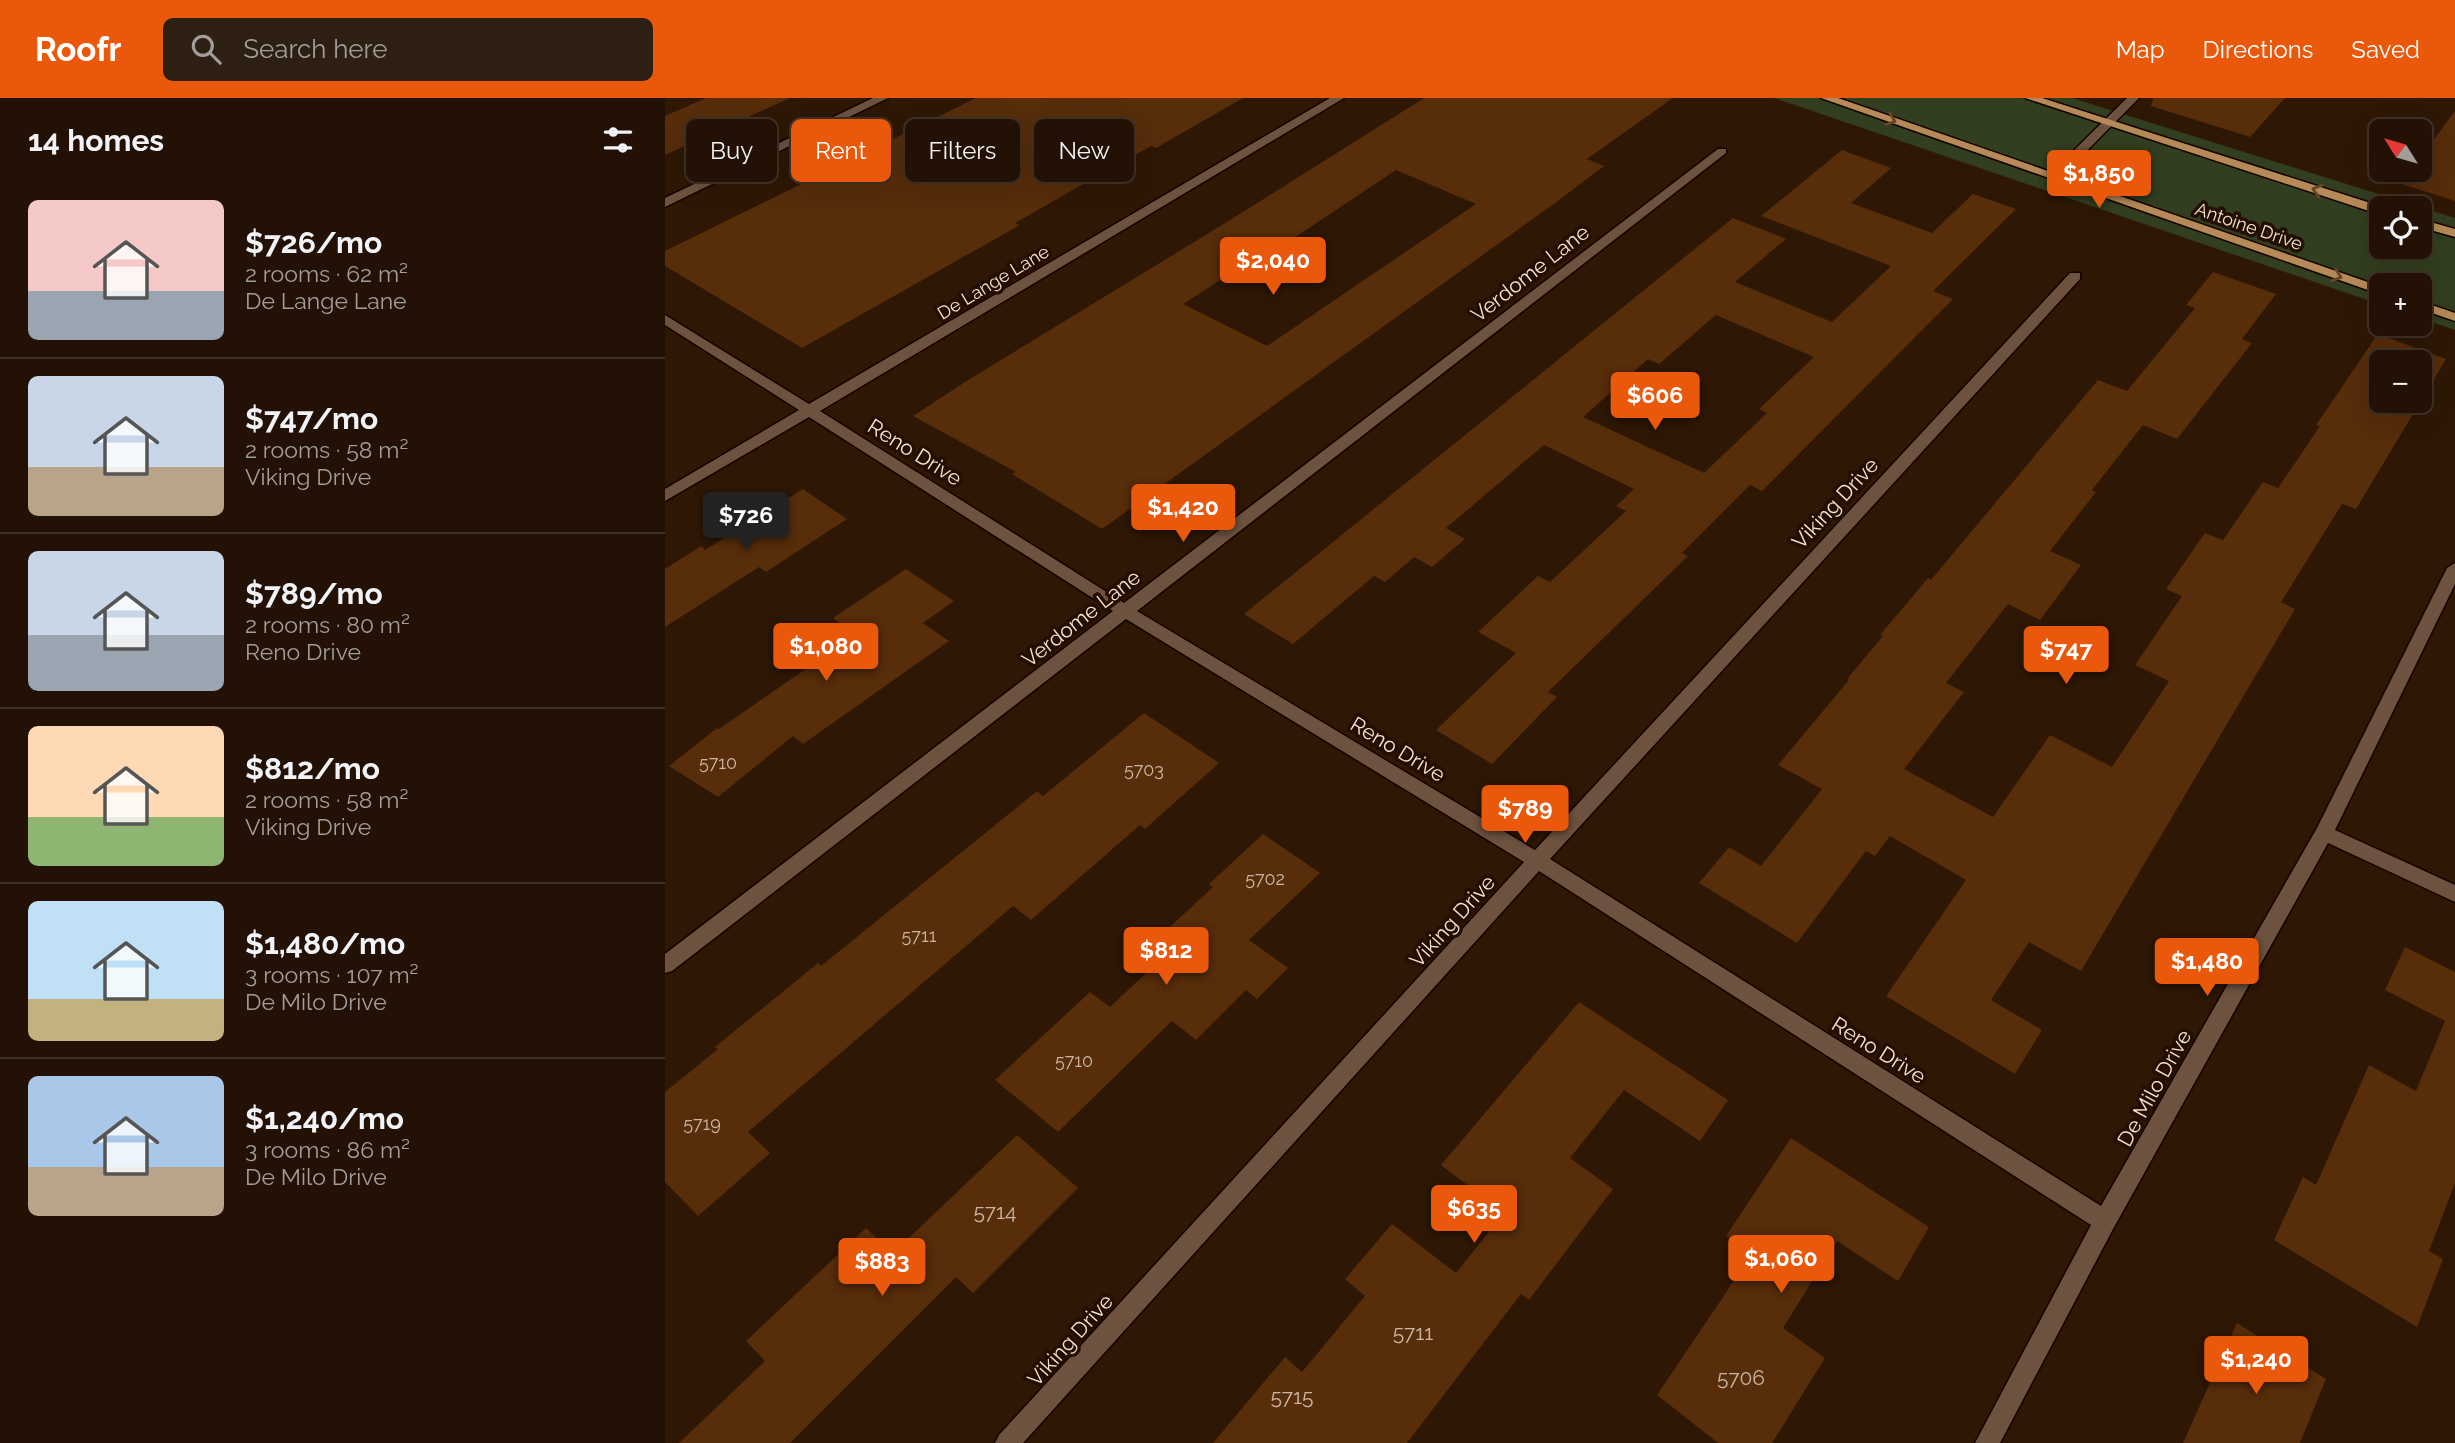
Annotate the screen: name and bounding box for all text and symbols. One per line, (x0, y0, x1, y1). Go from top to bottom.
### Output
search box (163, 18, 653, 81)
text: Roofr (35, 30, 121, 69)
icon: search (187, 30, 225, 68)
text: Search here (243, 34, 388, 64)
text: Map (2116, 35, 2165, 64)
text: Directions (2203, 35, 2313, 64)
text: Saved (2351, 35, 2420, 64)
one-way arrow (1885, 112, 1897, 126)
chip: Buy (686, 119, 777, 182)
chip: Rent (791, 119, 891, 182)
chip: Filters (905, 119, 1020, 182)
chip: New (1034, 119, 1134, 182)
north arrow (2369, 119, 2433, 182)
map controls (2369, 119, 2432, 413)
icon: filters (599, 121, 637, 159)
text: 14 homes (28, 123, 164, 158)
pin: $1,850 (2042, 150, 2156, 210)
text: $1,850 (2063, 159, 2135, 186)
one-way arrow (2311, 184, 2323, 199)
button: locate (2369, 196, 2432, 259)
street label: Antoine Drive (2193, 198, 2306, 254)
street label: Verdome Lane (1466, 219, 1594, 327)
text: $726/mo (245, 225, 382, 260)
icon: home (84, 228, 168, 312)
pin: $2,040 (1216, 238, 1330, 297)
street label: De Lange Lane (933, 240, 1053, 324)
text: $2,040 (1236, 246, 1310, 273)
text: 2 rooms · 62 m² (245, 260, 408, 287)
one-way arrow (2331, 268, 2343, 282)
button: + (2369, 273, 2432, 336)
text: De Lange Lane (245, 287, 407, 314)
button: − (2369, 350, 2432, 413)
pin: $606 (1614, 372, 1696, 432)
text: $606 (1627, 381, 1683, 408)
text: $747/mo (245, 401, 378, 436)
icon: home (84, 404, 168, 488)
street label: Reno Drive (863, 413, 967, 491)
text: 2 rooms · 58 m² (245, 436, 408, 463)
street label: Viking Drive (1787, 452, 1883, 554)
text: Viking Drive (245, 463, 371, 490)
pin: $1,420 (1126, 484, 1240, 544)
pin: $726 (705, 492, 787, 552)
text: $1,420 (1147, 493, 1219, 520)
text: $726 (719, 501, 773, 528)
street label: Verdome Lane (1017, 564, 1145, 672)
text: $789/mo (245, 576, 383, 611)
icon: home (84, 579, 168, 663)
text: 2 rooms · 80 m² (245, 611, 410, 638)
pin: $1,080 (769, 624, 883, 683)
pin: $747 (2025, 626, 2107, 686)
text: $1,080 (789, 632, 863, 659)
text: $747 (2040, 635, 2092, 662)
text: Reno Drive (245, 638, 361, 665)
street label: Reno Drive (1346, 711, 1450, 787)
text: $812/mo (245, 751, 380, 786)
house number: 5710 (699, 752, 737, 773)
icon: home (84, 754, 168, 838)
house number: 5703 (1124, 759, 1164, 780)
text: 2 rooms · 58 m² (245, 786, 408, 813)
pin: $789 (1484, 786, 1566, 845)
text: $789 (1498, 794, 1552, 821)
text: Viking Drive (245, 813, 371, 840)
house number: 5702 (1245, 868, 1285, 889)
street label: Viking Drive (1404, 870, 1500, 972)
house number: 5711 (902, 925, 937, 946)
text: $1,480/mo (245, 926, 405, 961)
pin: $812 (1125, 928, 1207, 987)
icon: home (84, 929, 168, 1013)
text: $812 (1140, 936, 1192, 963)
pin: $1,480 (2150, 939, 2264, 998)
text: $1,480 (2171, 947, 2243, 974)
text: 3 rooms · 107 m² (245, 961, 419, 988)
text: De Milo Drive (245, 988, 387, 1015)
street label: Reno Drive (1827, 1011, 1931, 1089)
street label: De Milo Drive (2112, 1025, 2196, 1151)
house number: 5710 (1055, 1050, 1093, 1071)
text: $1,240/mo (245, 1101, 404, 1136)
icon: home (84, 1104, 168, 1188)
house number: 5719 (683, 1113, 721, 1134)
text: 3 rooms · 86 m² (245, 1136, 410, 1163)
text: De Milo Drive (245, 1163, 387, 1190)
pin: $635 (1433, 1186, 1515, 1245)
text: $635 (1447, 1194, 1501, 1221)
house number: 5714 (973, 1199, 1017, 1224)
pin: $1,060 (1724, 1236, 1838, 1295)
pin: $883 (841, 1238, 923, 1298)
text: $1,060 (1744, 1244, 1818, 1271)
text: $883 (854, 1247, 910, 1274)
street label: Viking Drive (1022, 1289, 1118, 1391)
house number: 5711 (1393, 1320, 1433, 1345)
pin: $1,240 (2199, 1336, 2313, 1396)
text: $1,240 (2220, 1345, 2292, 1372)
house number: 5706 (1717, 1365, 1765, 1390)
house number: 5715 (1270, 1384, 1314, 1409)

